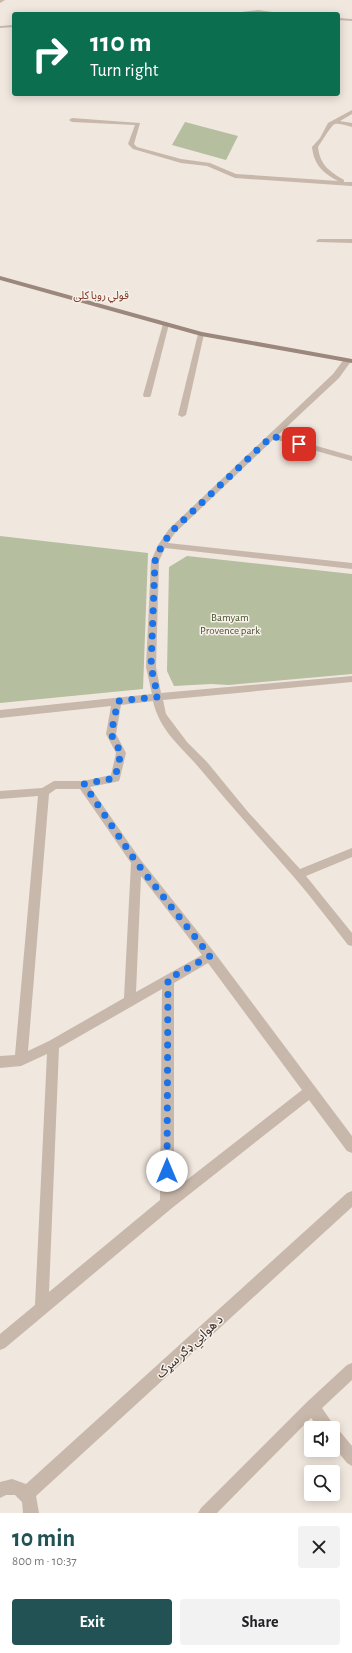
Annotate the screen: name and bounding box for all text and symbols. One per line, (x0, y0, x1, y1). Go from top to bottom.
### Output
icon: right (24, 28, 76, 80)
text: 110 m (90, 29, 152, 57)
text: Turn right (90, 62, 159, 80)
district label: قولي روبا کلی (73, 290, 129, 304)
pin (282, 427, 316, 461)
icon: arrive (288, 433, 310, 455)
park label: Bamyam Provence park (200, 612, 260, 636)
position arrow (146, 1150, 188, 1192)
street label: د هوايي ډګر سړک (154, 1313, 228, 1383)
map controls (304, 1421, 340, 1501)
button: sound (304, 1421, 340, 1457)
button: search (304, 1465, 340, 1501)
button: close (298, 1526, 340, 1568)
text: 10 min (12, 1527, 75, 1551)
text: 800 m · 10:37 (12, 1555, 77, 1568)
button: Exit (12, 1599, 172, 1645)
button: Share (180, 1599, 340, 1645)

